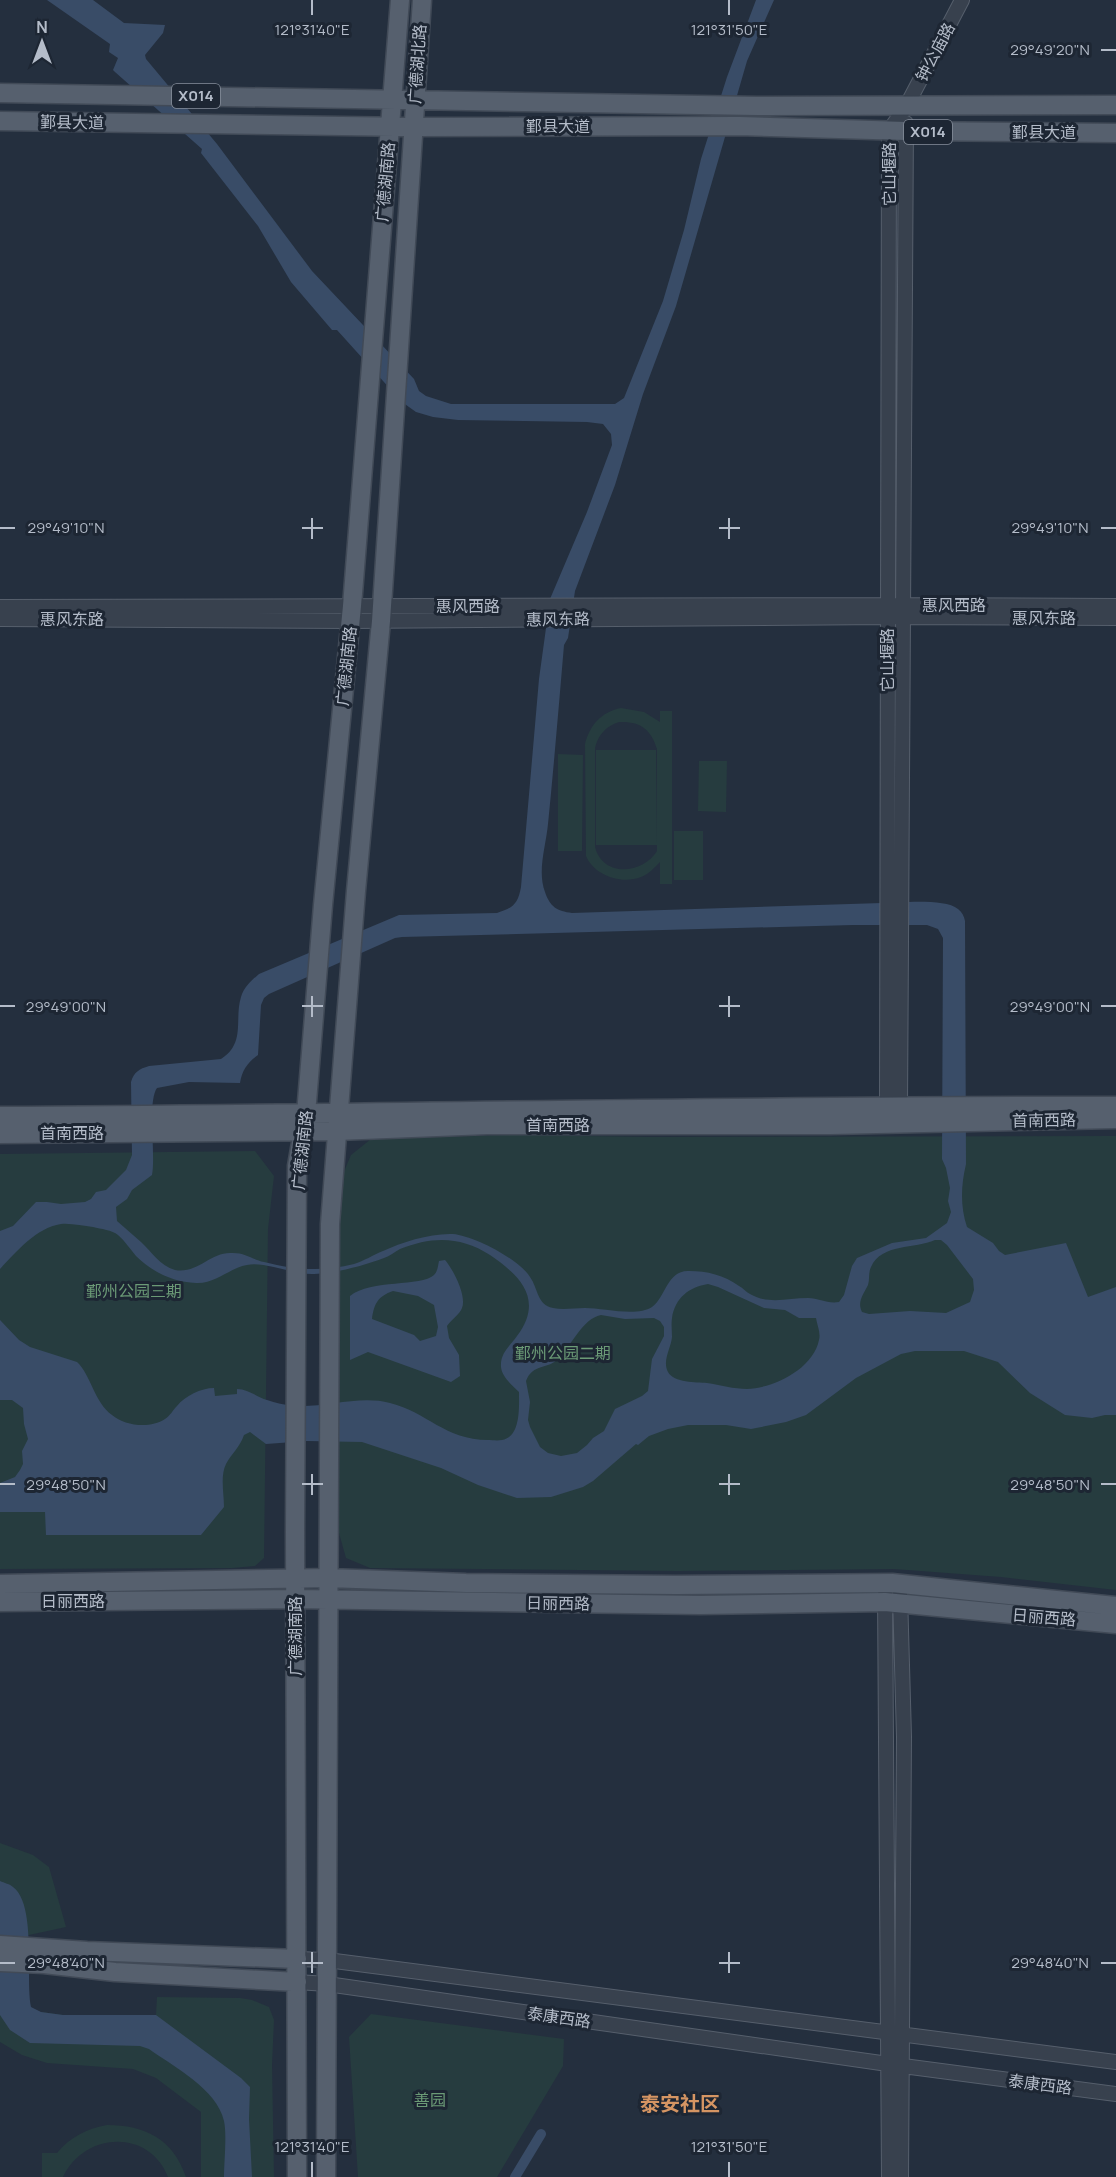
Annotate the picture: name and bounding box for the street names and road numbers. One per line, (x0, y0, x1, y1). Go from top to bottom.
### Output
street label: 钟公庙路 (910, 19, 960, 85)
street label: 广德湖北路 (403, 23, 431, 105)
road number: X014 (172, 84, 220, 108)
street label: 鄞县大道 (40, 110, 104, 134)
street label: 鄞县大道 (526, 115, 590, 137)
road number: X014 (904, 120, 952, 144)
street label: 鄞县大道 (1012, 121, 1076, 143)
street label: 广德湖南路 (371, 141, 399, 223)
street label: 它山堰路 (878, 142, 900, 206)
street label: 惠风西路 (922, 594, 986, 616)
street label: 惠风西路 (436, 595, 500, 617)
street label: 惠风东路 (526, 607, 590, 631)
street label: 惠风东路 (1012, 607, 1076, 629)
street label: 惠风东路 (40, 608, 104, 630)
street label: 广德湖南路 (331, 625, 361, 707)
street label: 它山堰路 (876, 628, 898, 692)
street label: 首南西路 (1012, 1108, 1076, 1132)
street label: 广德湖南路 (287, 1109, 317, 1191)
street label: 首南西路 (526, 1114, 590, 1136)
street label: 首南西路 (40, 1122, 104, 1144)
street label: 日丽西路 (41, 1590, 105, 1612)
street label: 日丽西路 (526, 1591, 590, 1615)
street label: 广德湖南路 (284, 1596, 306, 1676)
street label: 日丽西路 (1011, 1603, 1077, 1631)
street label: 泰康西路 (526, 2002, 592, 2032)
street label: 泰康西路 (1007, 2069, 1073, 2099)

